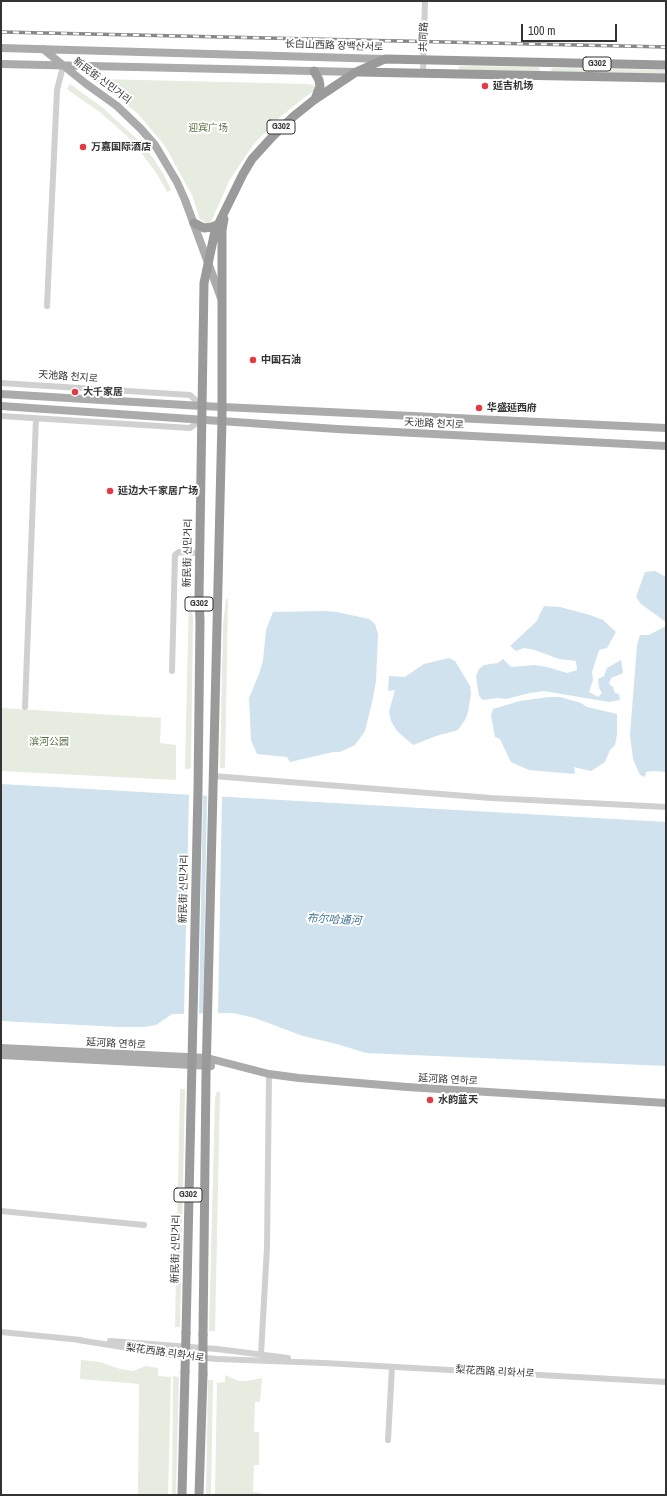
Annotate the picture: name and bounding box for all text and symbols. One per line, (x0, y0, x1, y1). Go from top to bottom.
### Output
scale bar (523, 16, 619, 42)
street label: 共同路 (417, 22, 431, 52)
text: 100 m (528, 23, 555, 39)
street label: 长白山西路 장백산서로 (285, 38, 383, 54)
street label: 新民街 신민거리 (71, 55, 133, 107)
road number: G302 (583, 57, 611, 71)
place label: 延吉机场 (493, 80, 533, 92)
marker: 延吉机场 (480, 81, 490, 91)
road number: G302 (267, 120, 295, 134)
park label: 迎宾广场 (188, 122, 228, 134)
place label: 万嘉国际酒店 (91, 141, 151, 153)
marker: 万嘉国际酒店 (78, 142, 88, 152)
place label: 中国石油 (261, 354, 301, 366)
marker: 中国石油 (248, 355, 258, 365)
street label: 天池路 천지로 (38, 369, 98, 385)
place label: 大千家居 (83, 386, 123, 398)
marker: 大千家居 (70, 387, 80, 397)
place label: 华盛延西府 (487, 402, 537, 414)
marker: 华盛延西府 (474, 403, 484, 413)
street label: 天池路 천지로 (404, 416, 464, 432)
place label: 延边大千家居广场 (118, 485, 198, 497)
marker: 延边大千家居广场 (105, 486, 115, 496)
street label: 新民街 신민거리 (181, 518, 195, 588)
road number: G302 (185, 597, 213, 611)
park label: 滨河公园 (29, 736, 69, 748)
street label: 新民街 신민거리 (177, 854, 191, 924)
water label: 布尔哈通河 (306, 912, 362, 928)
street label: 延河路 연하로 (86, 1036, 146, 1052)
street label: 延河路 연하로 (418, 1072, 478, 1088)
place label: 水韵蓝天 (438, 1094, 478, 1106)
marker: 水韵蓝天 (425, 1095, 435, 1105)
road number: G302 (174, 1188, 202, 1202)
street label: 新民街 신민거리 (169, 1214, 183, 1284)
street label: 梨花西路 리화서로 (125, 1342, 205, 1364)
street label: 梨花西路 리화서로 (455, 1364, 535, 1380)

